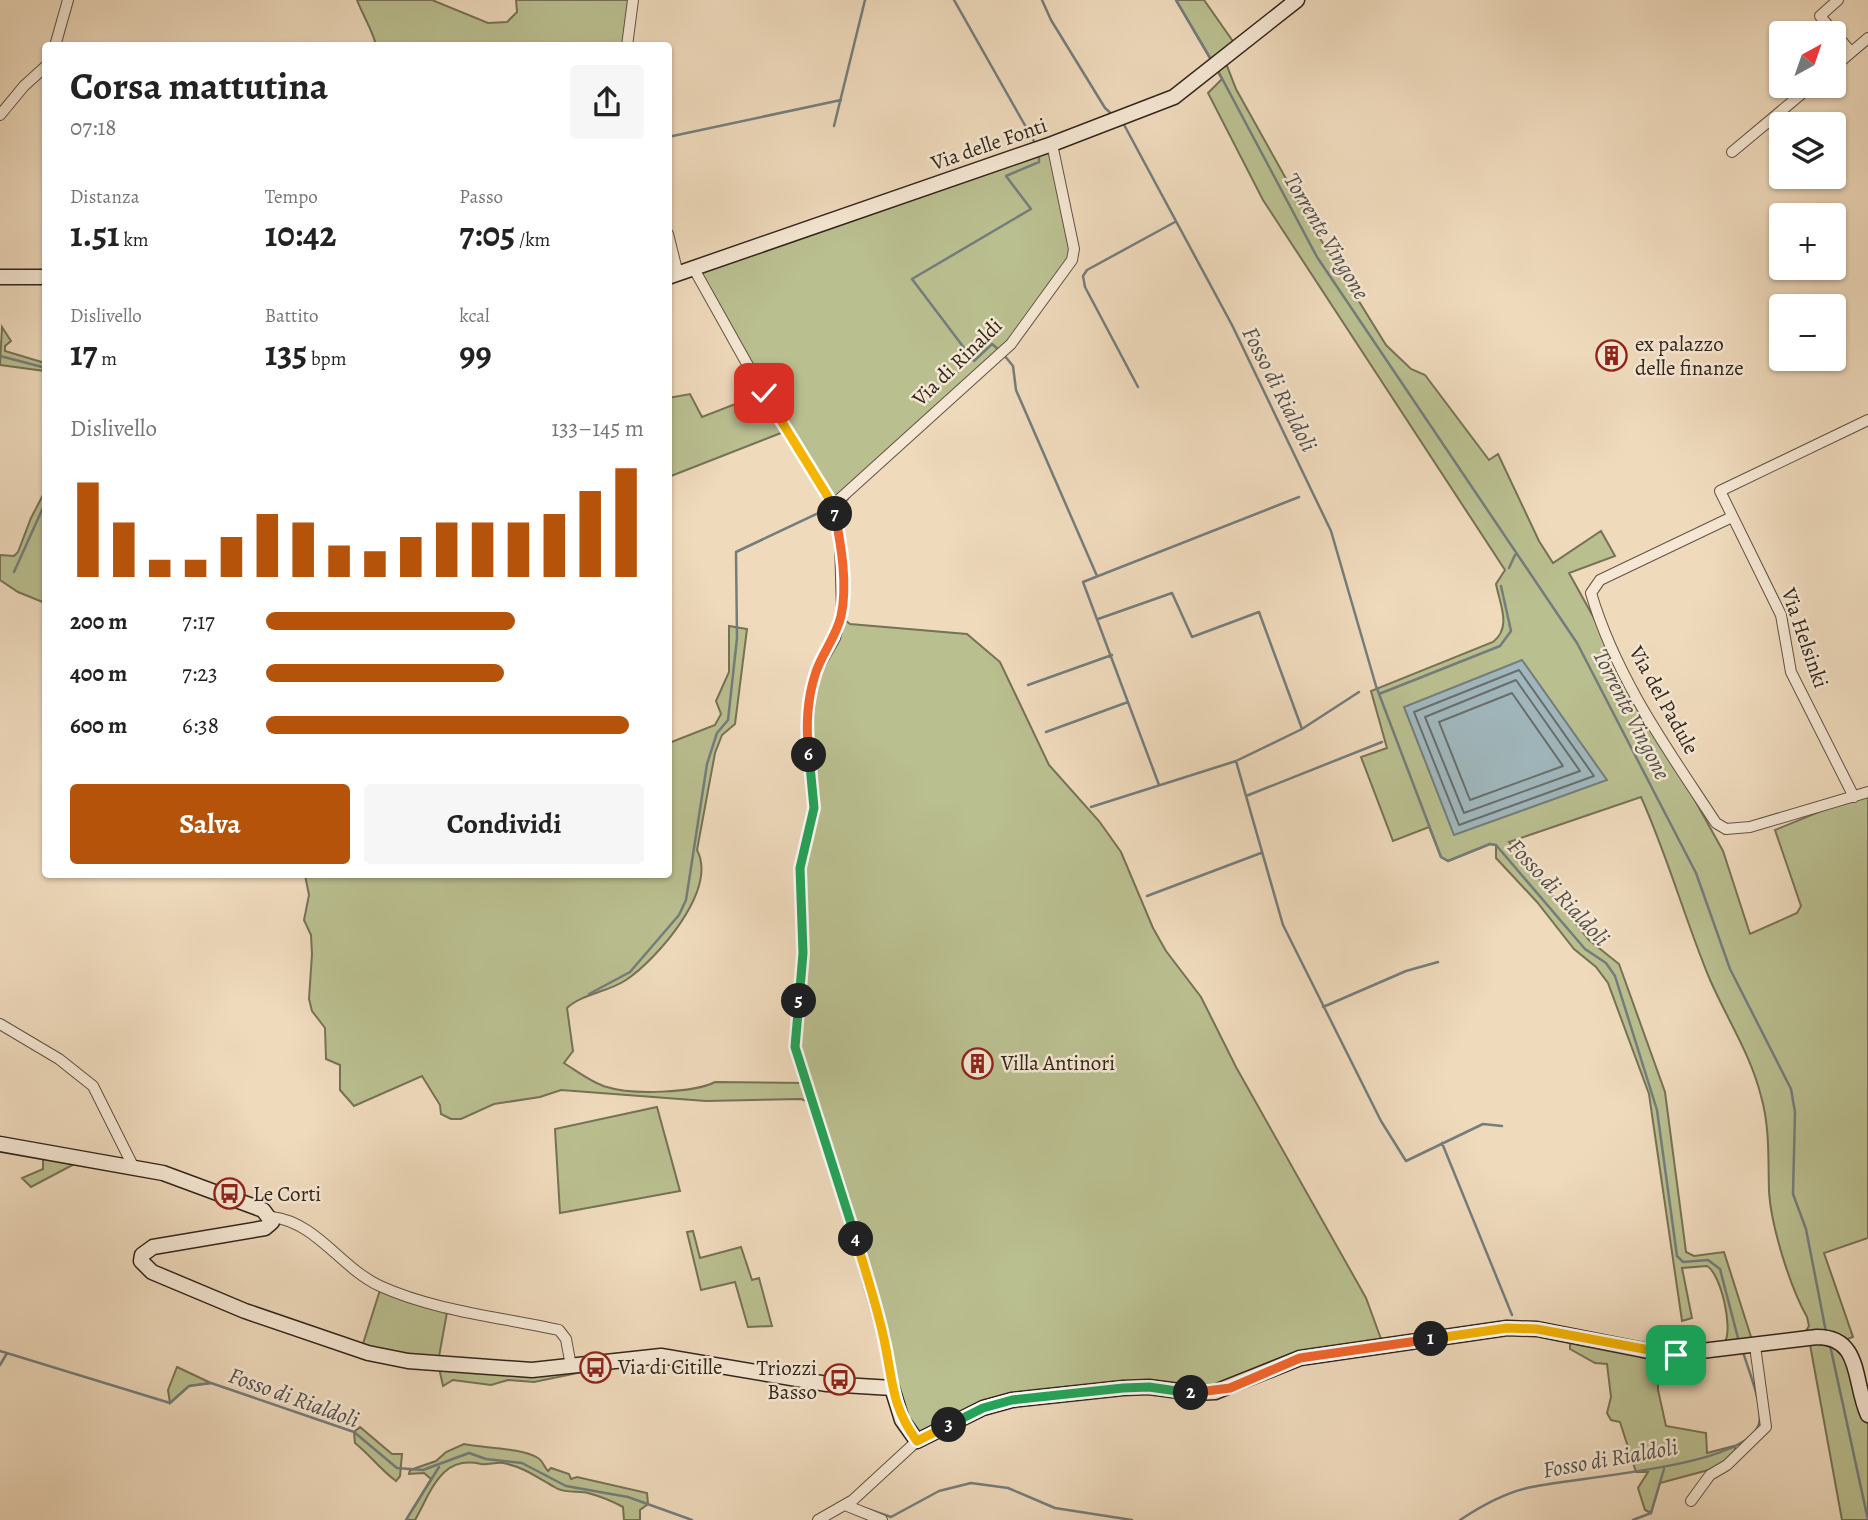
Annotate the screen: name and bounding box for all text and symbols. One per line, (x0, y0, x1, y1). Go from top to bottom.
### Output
north arrow (1769, 21, 1846, 98)
map controls (1769, 21, 1846, 371)
text: Corsa mattutina (70, 60, 328, 112)
button: share (570, 65, 644, 139)
street label: Via delle Fonti (926, 111, 1051, 177)
text: 07:18 (70, 112, 116, 143)
button: layers (1769, 112, 1846, 189)
water label: Torrente Vingone (1276, 167, 1377, 306)
text: Distanza (70, 184, 139, 210)
text: Tempo (265, 184, 318, 210)
text: Passo (459, 184, 503, 210)
button: + (1769, 203, 1846, 280)
text: 1.51 (70, 210, 120, 258)
text: 10:42 (265, 210, 336, 258)
text: 7:05 (459, 210, 515, 258)
text: km (120, 227, 149, 253)
text: /km (515, 227, 550, 253)
button: − (1769, 294, 1846, 371)
text: Dislivello (70, 303, 142, 329)
text: Battito (265, 303, 318, 329)
text: kcal (459, 303, 490, 329)
street label: Via di Rinaldi (905, 312, 1008, 413)
water label: Fosso di Rialdoli (1235, 321, 1324, 457)
text: 17 (70, 329, 97, 377)
text: 135 (265, 329, 307, 377)
text: 99 (459, 329, 492, 377)
place label: ex palazzo delle finanze (1635, 330, 1744, 382)
building icon: ex palazzo delle finanze (1595, 339, 1629, 373)
text: m (97, 346, 117, 372)
text: bpm (307, 346, 346, 372)
pin (734, 363, 794, 423)
icon: check (745, 374, 783, 412)
text: Dislivello (70, 413, 157, 444)
text: 133–145 m (551, 413, 644, 444)
pin: 7 (818, 496, 852, 532)
text: 7 (830, 500, 839, 526)
street label: Via Helsinki (1775, 583, 1835, 692)
text: 200 m (70, 606, 128, 637)
text: 7:17 (182, 606, 215, 637)
street label: Via del Padule (1622, 640, 1705, 759)
water label: Torrente Vingone (1585, 643, 1678, 785)
text: 400 m (70, 658, 127, 689)
text: 7:23 (182, 658, 218, 689)
text: 600 m (70, 710, 127, 741)
text: 6:38 (182, 710, 219, 741)
pin: 6 (792, 738, 826, 772)
text: 6 (804, 741, 813, 767)
button: Salva (70, 784, 350, 864)
button: Condividi (364, 784, 644, 864)
water label: Fosso di Rialdoli (1501, 832, 1617, 953)
pin: 5 (782, 984, 816, 1018)
text: 5 (794, 987, 803, 1013)
building icon: Villa Antinori (961, 1046, 995, 1080)
place label: Villa Antinori (1000, 1049, 1115, 1077)
bus stop icon: Le Corti (213, 1177, 247, 1211)
place label: Le Corti (253, 1180, 321, 1208)
pin: 4 (838, 1222, 874, 1256)
text: 4 (851, 1225, 860, 1251)
pin: 1 (1414, 1322, 1448, 1356)
text: 1 (1427, 1325, 1434, 1351)
pin (1646, 1325, 1706, 1385)
icon: arrive (1657, 1336, 1695, 1374)
bus stop icon: Via di Citille (578, 1350, 612, 1384)
place label: Via di Citille (617, 1353, 722, 1381)
place label: Triozzi Basso (756, 1354, 817, 1406)
water label: Fosso di Rialdoli (224, 1360, 363, 1435)
bus stop icon: Triozzi Basso (823, 1363, 857, 1397)
pin: 2 (1174, 1376, 1208, 1410)
text: 2 (1186, 1379, 1195, 1405)
pin: 3 (932, 1408, 967, 1442)
text: 3 (944, 1411, 953, 1437)
water label: Fosso di Rialdoli (1540, 1431, 1680, 1486)

